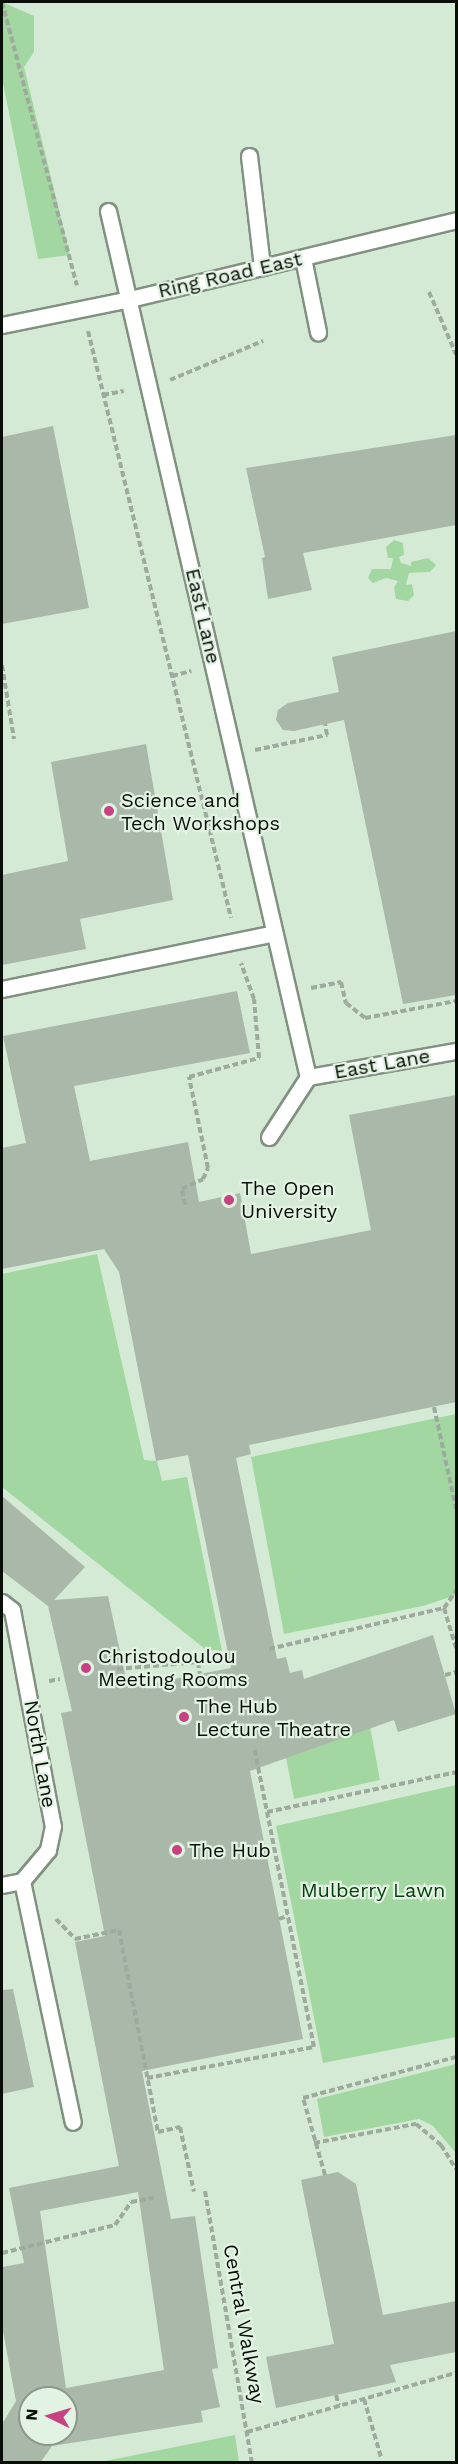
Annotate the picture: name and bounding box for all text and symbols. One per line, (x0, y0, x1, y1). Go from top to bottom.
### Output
street label: Ring Road East (156, 247, 304, 303)
street label: East Lane (180, 566, 226, 666)
place label: Science and Tech Workshops (121, 788, 281, 835)
marker: Science and Tech Workshops (102, 804, 116, 818)
street label: East Lane (332, 1044, 432, 1084)
place label: The Open University (241, 1176, 337, 1223)
marker: The Open University (222, 1193, 236, 1207)
place label: Christodoulou Meeting Rooms (98, 1644, 248, 1691)
marker: Christodoulou Meeting Rooms (79, 1661, 93, 1675)
place label: The Hub Lecture Theatre (196, 1694, 352, 1741)
street label: North Lane (19, 1698, 61, 1810)
marker: The Hub Lecture Theatre (177, 1710, 191, 1724)
place label: The Hub (189, 1838, 271, 1862)
marker: The Hub (170, 1843, 184, 1857)
park label: Mulberry Lawn (300, 1878, 446, 1902)
street label: Central Walkway (218, 2242, 270, 2406)
north arrow (18, 2386, 78, 2446)
text: N (22, 2408, 42, 2421)

